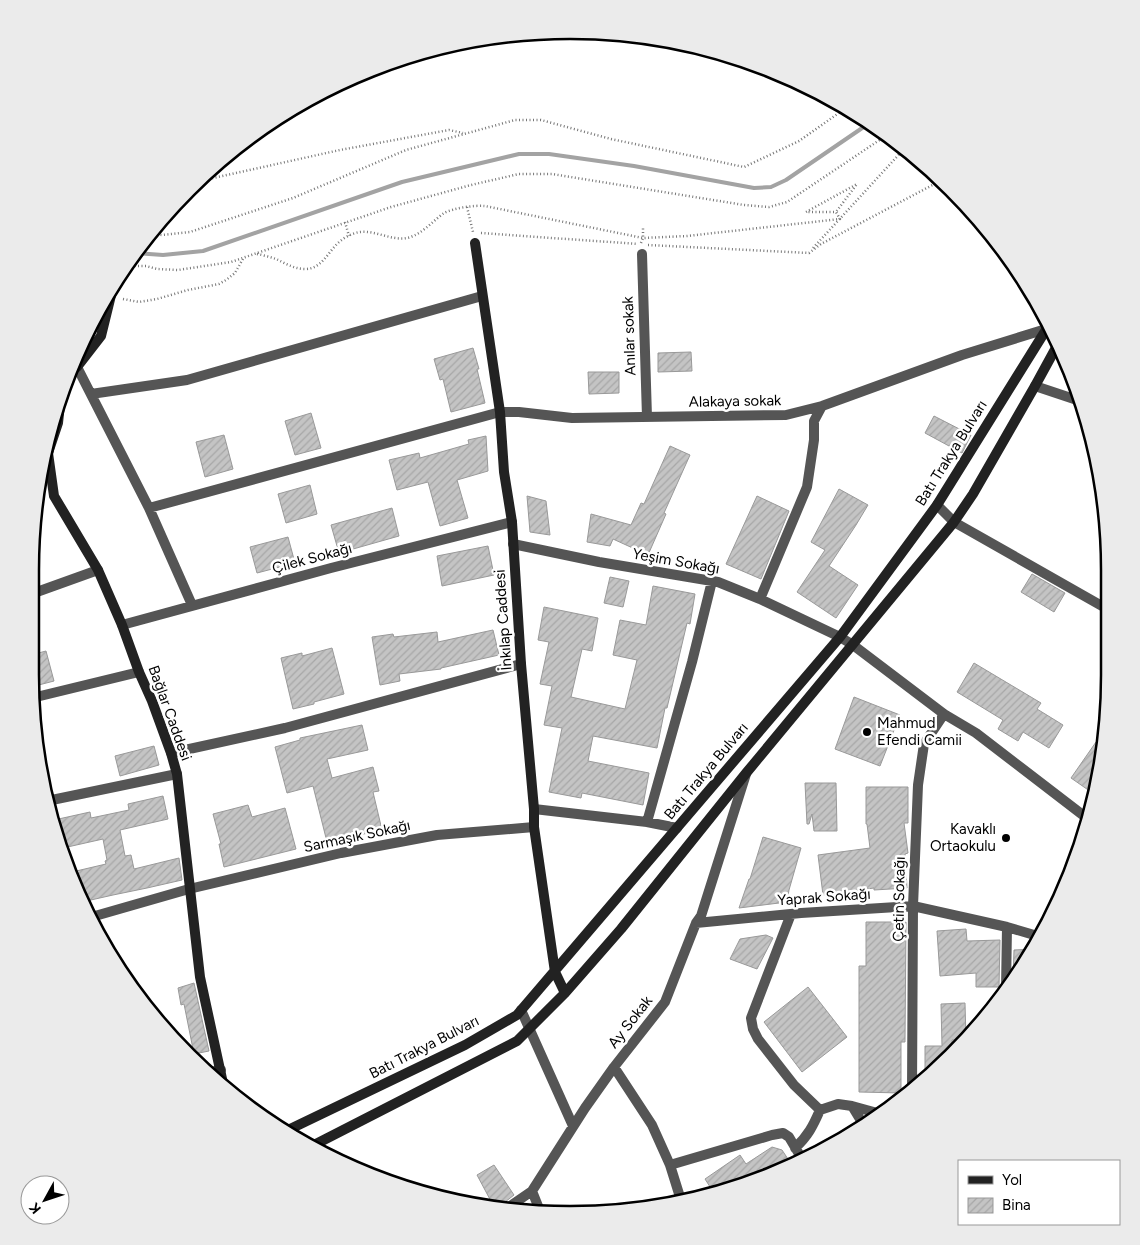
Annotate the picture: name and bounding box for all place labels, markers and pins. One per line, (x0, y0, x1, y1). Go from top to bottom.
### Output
place label: Mahmud Efendi Camii (877, 714, 962, 749)
marker: Mahmud Efendi Camii (861, 726, 873, 738)
place label: Kavaklı Ortaokulu (930, 820, 996, 855)
marker: Kavaklı Ortaokulu (1000, 832, 1012, 844)

